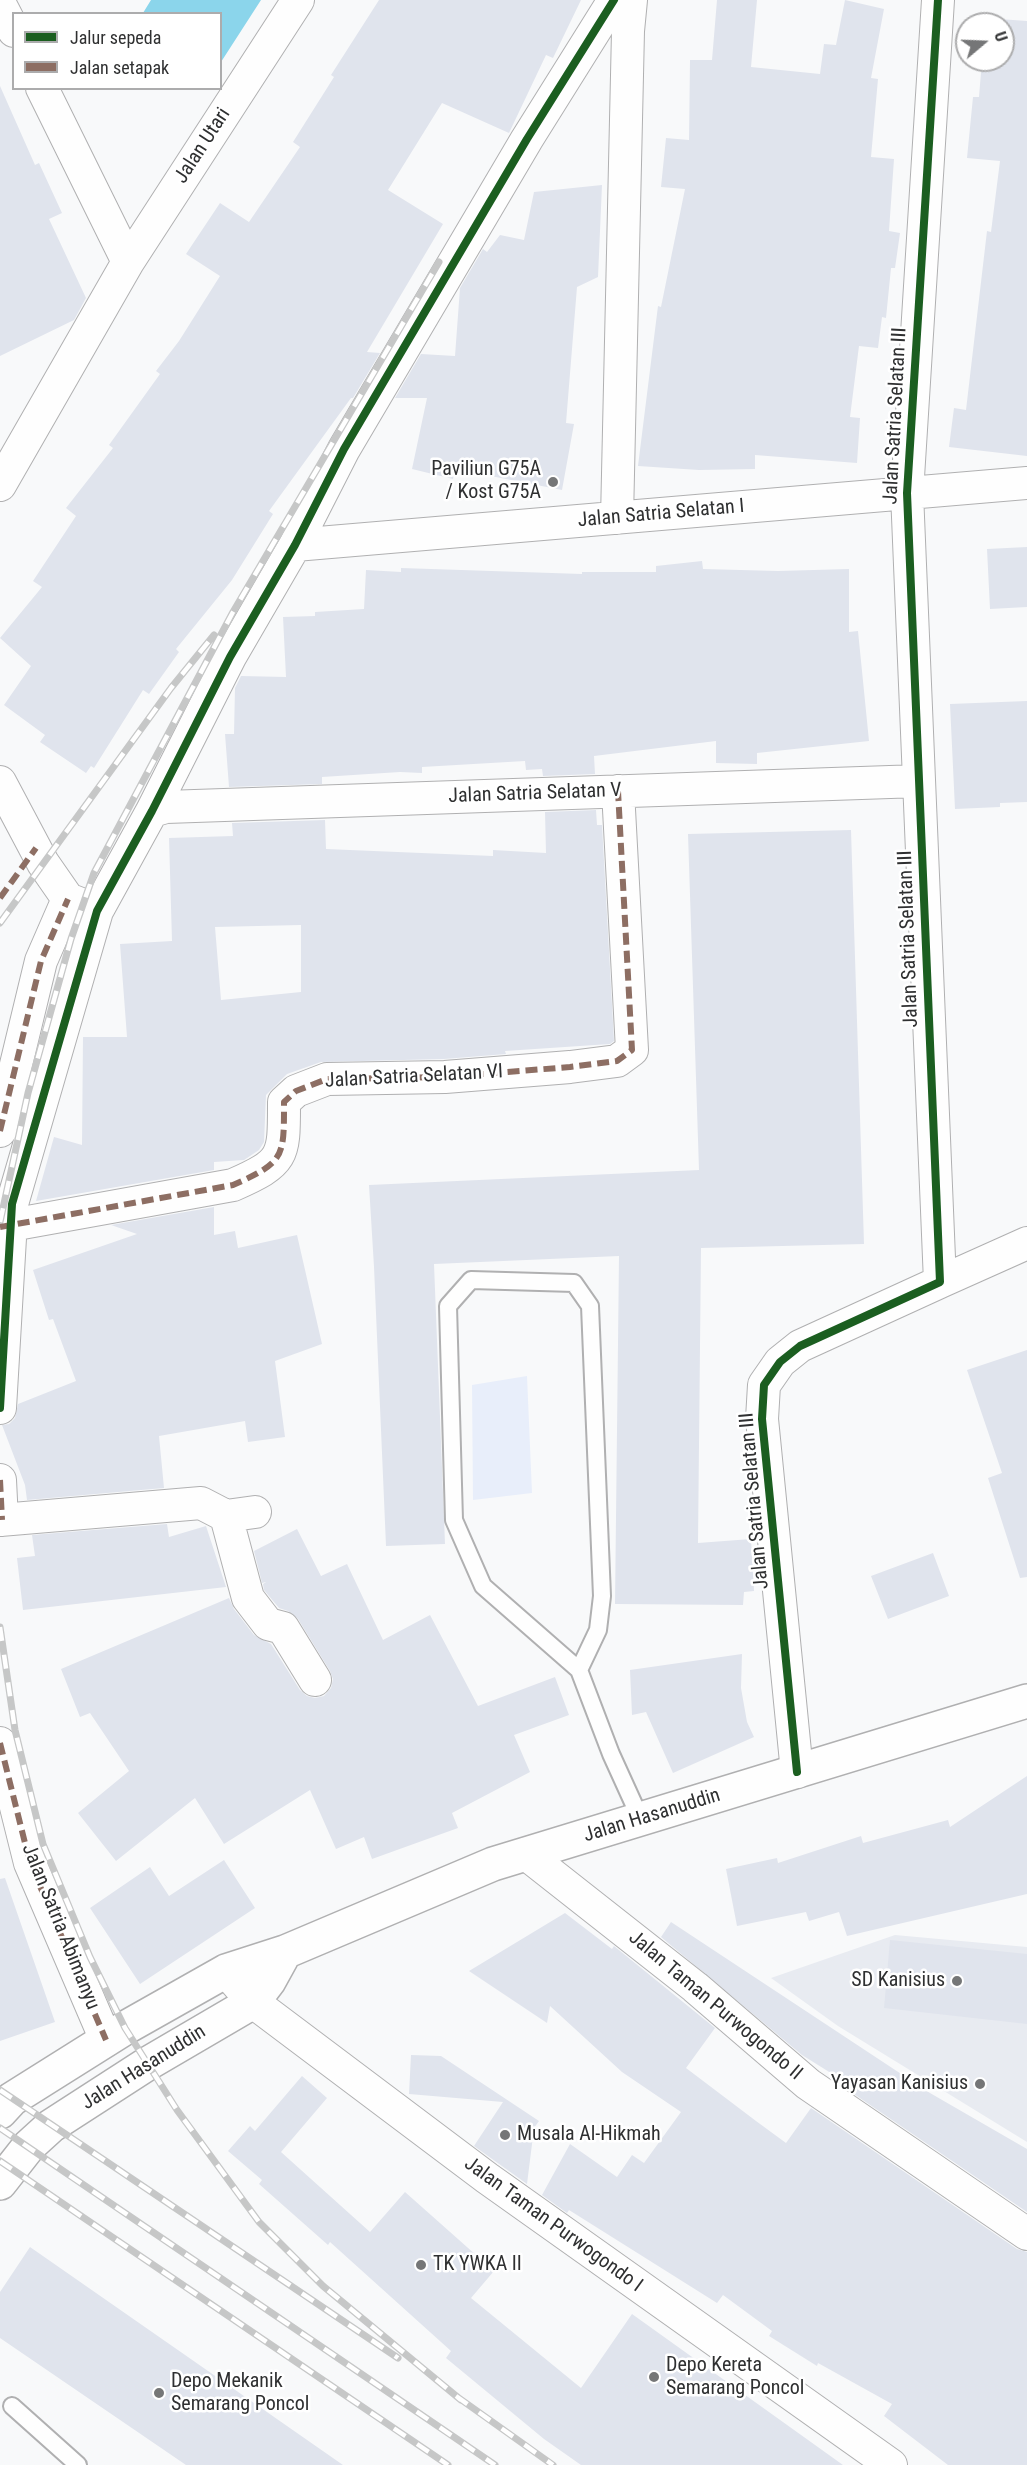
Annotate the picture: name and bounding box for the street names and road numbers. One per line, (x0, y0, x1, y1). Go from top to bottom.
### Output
street label: Jalan Utari (170, 104, 236, 188)
street label: Jalan Satria Selatan III (879, 327, 913, 505)
street label: Jalan Satria Selatan I (577, 495, 745, 533)
street label: Jalan Satria Selatan V (448, 779, 622, 809)
street label: Jalan Satria Selatan III (894, 850, 924, 1028)
street label: Jalan Satria Selatan VI (324, 1060, 504, 1094)
street label: Jalan Satria Selatan III (735, 1412, 775, 1590)
street label: Jalan Hasanuddin (581, 1784, 723, 1848)
street label: Jalan Satria Abimanyu (16, 1841, 104, 2013)
street label: Jalan Taman Purwogondo II (623, 1926, 807, 2086)
street label: Jalan Hasanuddin (77, 2020, 211, 2116)
street label: Jalan Taman Purwogondo I (459, 2152, 647, 2298)

